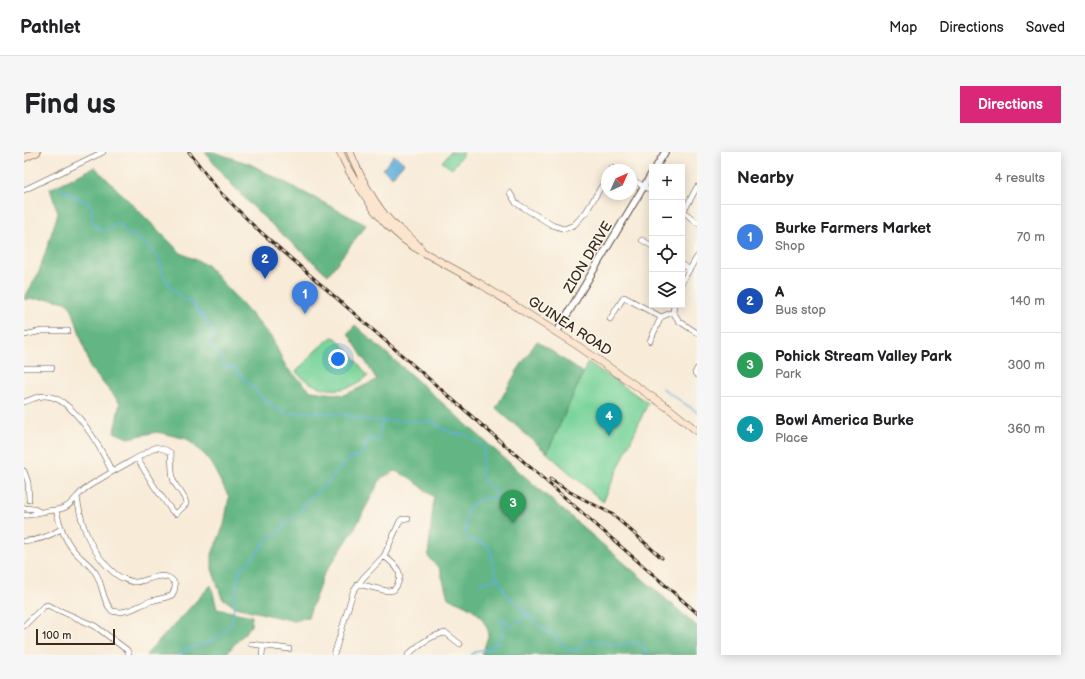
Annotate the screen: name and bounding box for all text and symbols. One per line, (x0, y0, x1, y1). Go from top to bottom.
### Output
text: Pathlet (20, 16, 81, 39)
text: Map (889, 19, 917, 36)
text: Directions (939, 19, 1004, 36)
text: Saved (1026, 19, 1065, 36)
button: Directions (960, 86, 1061, 123)
text: Find us (24, 88, 116, 121)
north arrow (601, 164, 637, 200)
map controls (649, 164, 685, 308)
button: + (649, 164, 685, 200)
text: Nearby (737, 168, 794, 188)
text: 4 results (995, 170, 1045, 186)
button: − (649, 200, 685, 236)
street label: ZION DRIVE (560, 218, 616, 297)
text: Burke Farmers Market (775, 219, 931, 238)
text: 1 (747, 229, 753, 245)
text: 70 m (1017, 229, 1045, 245)
button: locate (649, 236, 685, 272)
text: Shop (775, 238, 805, 254)
pin: 2 (252, 246, 278, 279)
button: layers (649, 272, 685, 308)
pin: 1 (292, 281, 318, 314)
text: A (775, 283, 784, 302)
street label: GUINEA ROAD (525, 293, 615, 359)
text: 2 (746, 293, 754, 309)
text: 140 m (1010, 293, 1045, 309)
text: Bus stop (775, 302, 826, 318)
text: Pohick Stream Valley Park (775, 347, 952, 366)
your location (328, 349, 348, 369)
text: 3 (746, 357, 754, 373)
text: 300 m (1007, 357, 1045, 373)
text: Park (775, 366, 801, 382)
pin: 4 (596, 403, 622, 436)
text: Bowl America Burke (775, 411, 914, 430)
text: 4 (746, 421, 754, 437)
text: 360 m (1007, 421, 1045, 437)
text: Place (775, 430, 808, 446)
pin: 3 (500, 490, 526, 523)
scale bar (36, 627, 115, 646)
text: 100 m (42, 629, 71, 642)

